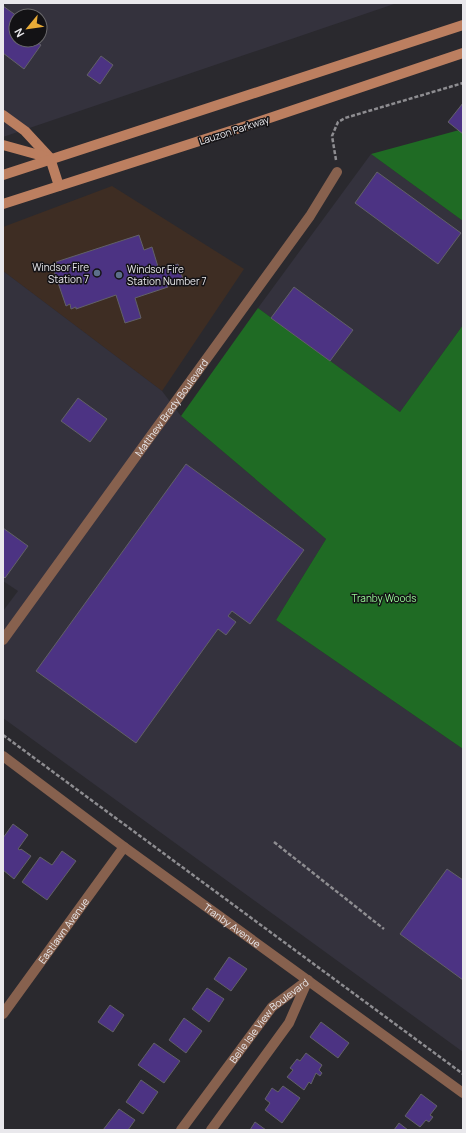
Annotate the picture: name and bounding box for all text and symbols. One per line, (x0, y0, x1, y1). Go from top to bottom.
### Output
north arrow (8, 8, 48, 48)
text: N (10, 26, 27, 40)
street label: Lauzon Parkway (197, 112, 272, 148)
place label: Windsor Fire Station 7 (32, 260, 89, 286)
place label: Windsor Fire Station Number 7 (127, 262, 207, 288)
marker: Windsor Fire Station 7 (92, 268, 102, 278)
marker: Windsor Fire Station Number 7 (114, 270, 124, 280)
street label: Matthew Brady Boulevard (131, 356, 211, 459)
park label: Tranby Woods (351, 591, 417, 605)
street label: Eastlawn Avenue (35, 895, 92, 966)
street label: Tranby Avenue (201, 900, 264, 951)
street label: Belle Isle View Boulevard (226, 975, 311, 1066)

